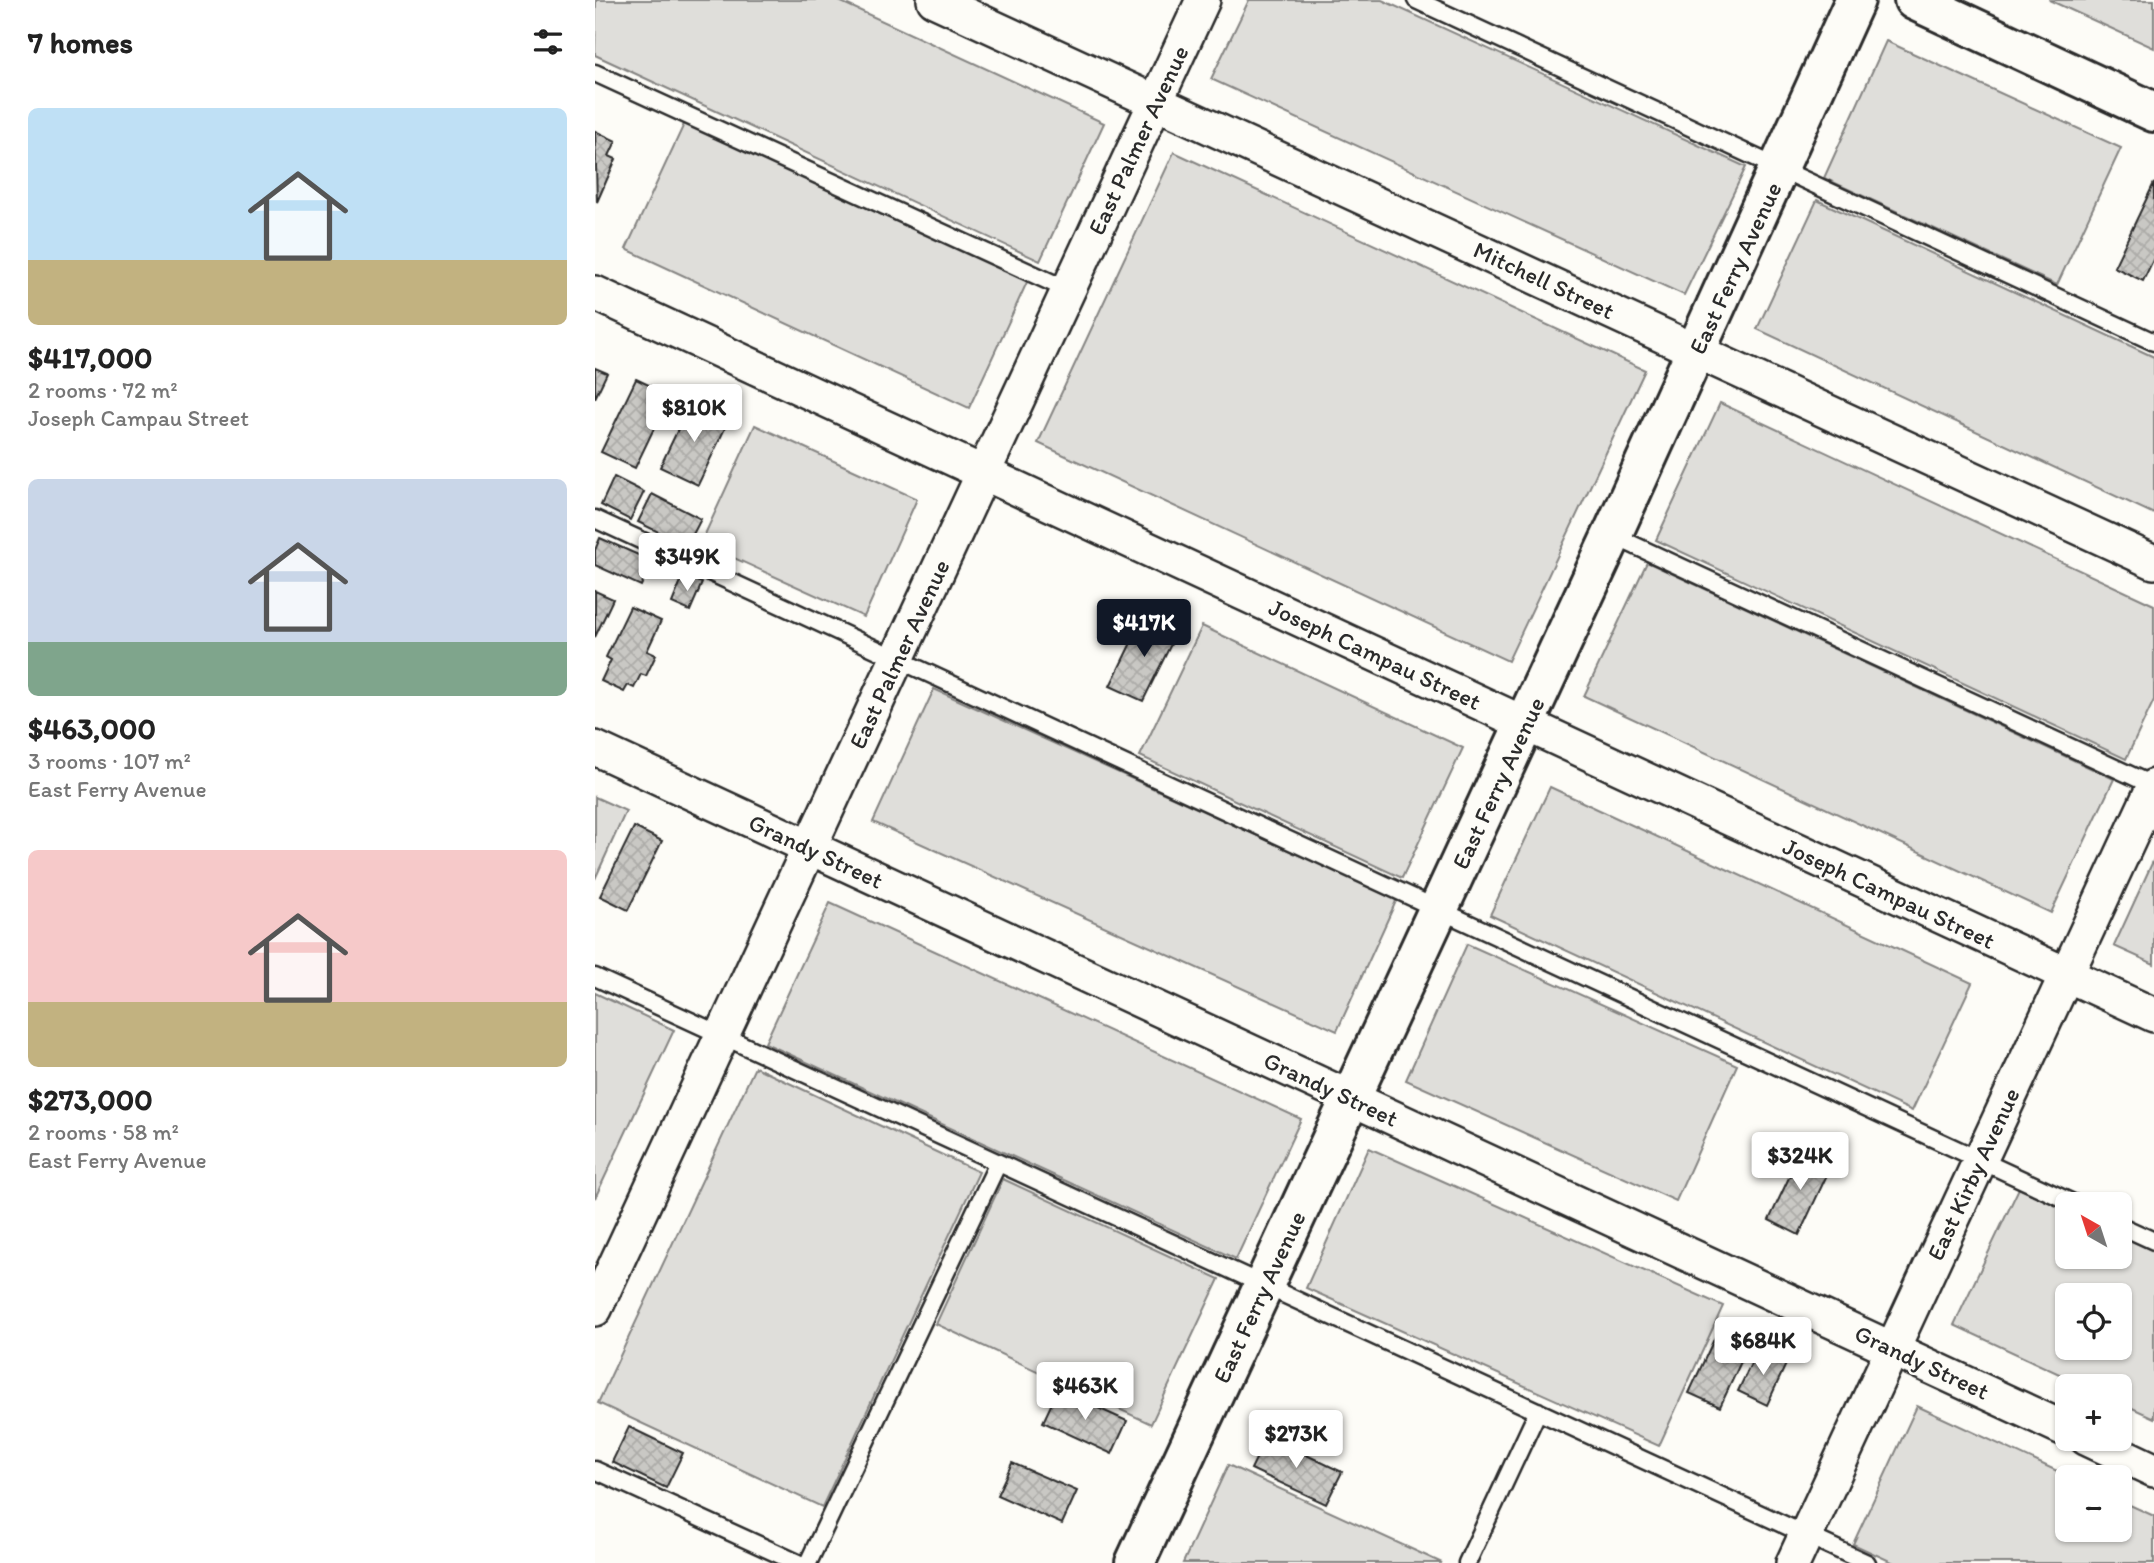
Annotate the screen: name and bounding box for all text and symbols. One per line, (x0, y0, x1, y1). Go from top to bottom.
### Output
icon: filters (529, 23, 567, 61)
text: 7 homes (28, 24, 133, 61)
street label: East Palmer Avenue (1081, 41, 1195, 239)
icon: home (235, 153, 361, 279)
street label: East Ferry Avenue (1682, 177, 1788, 359)
street label: Mitchell Street (1469, 235, 1619, 325)
text: $417,000 (28, 339, 153, 376)
text: 2 rooms · 72 m² (28, 376, 178, 404)
pin: $810K (645, 384, 743, 444)
text: $810K (662, 393, 726, 421)
text: Joseph Campau Street (28, 404, 249, 432)
icon: home (235, 524, 361, 650)
pin: $349K (638, 534, 736, 593)
text: $349K (655, 542, 719, 570)
street label: East Palmer Avenue (842, 555, 956, 753)
street label: Joseph Campau Street (1264, 592, 1486, 716)
pin: $417K (1095, 600, 1193, 659)
text: $417K (1113, 608, 1175, 636)
street label: East Ferry Avenue (1445, 692, 1551, 874)
text: $463,000 (28, 710, 156, 747)
text: 3 rooms · 107 m² (28, 747, 191, 775)
text: East Ferry Avenue (28, 775, 207, 803)
street label: Grandy Street (744, 807, 888, 895)
street label: Joseph Campau Street (1778, 831, 2000, 955)
icon: home (235, 895, 361, 1021)
street label: Grandy Street (1259, 1045, 1403, 1133)
text: $273,000 (28, 1081, 153, 1118)
street label: East Kirby Avenue (1920, 1083, 2026, 1265)
text: 2 rooms · 58 m² (28, 1118, 179, 1146)
pin: $324K (1751, 1132, 1849, 1192)
text: $324K (1768, 1141, 1832, 1169)
text: East Ferry Avenue (28, 1146, 207, 1174)
north arrow (2055, 1192, 2131, 1269)
map controls (2055, 1192, 2132, 1542)
street label: East Ferry Avenue (1206, 1206, 1312, 1388)
button: locate (2055, 1283, 2132, 1360)
pin: $684K (1714, 1318, 1812, 1377)
street label: Grandy Street (1850, 1318, 1994, 1406)
text: $684K (1731, 1326, 1795, 1354)
pin: $463K (1036, 1362, 1134, 1422)
text: $463K (1053, 1371, 1117, 1399)
button: + (2055, 1374, 2132, 1451)
pin: $273K (1247, 1410, 1345, 1470)
text: $273K (1265, 1419, 1327, 1447)
button: − (2055, 1465, 2132, 1542)

